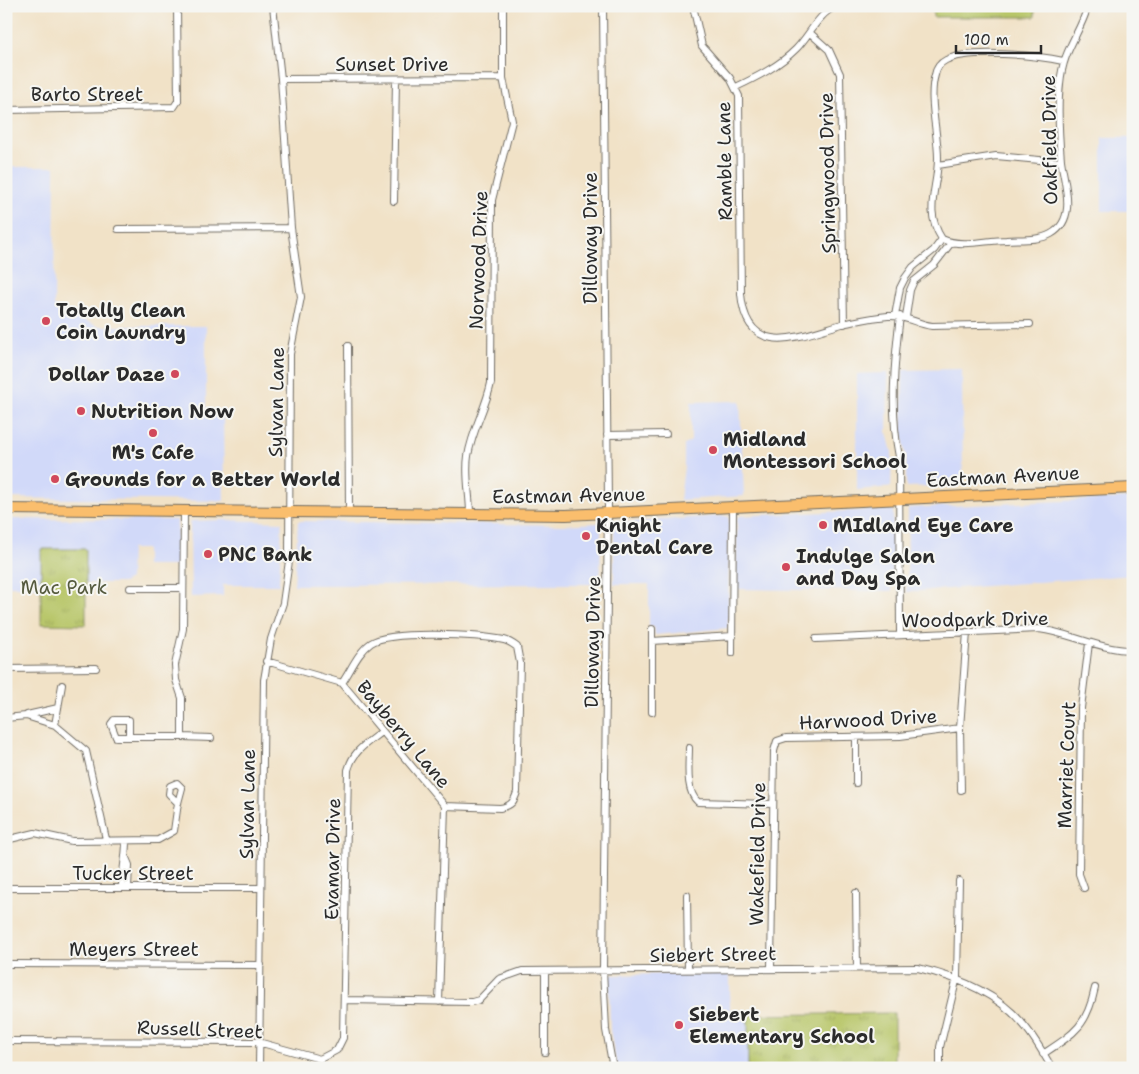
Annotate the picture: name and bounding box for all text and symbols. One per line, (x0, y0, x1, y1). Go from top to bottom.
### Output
scale bar (956, 22, 1042, 54)
text: 100 m (964, 30, 1009, 50)
street label: Sunset Drive (335, 52, 449, 77)
street label: Oakfield Drive (1036, 75, 1063, 205)
street label: Barto Street (31, 82, 143, 107)
street label: Springwood Drive (814, 92, 841, 254)
street label: Ramble Lane (711, 101, 738, 221)
street label: Dilloway Drive (578, 172, 603, 304)
street label: Norwood Drive (464, 190, 493, 330)
place label: Totally Clean Coin Laundry (56, 298, 186, 345)
marker: Totally Clean Coin Laundry (40, 315, 52, 327)
street label: Sylvan Lane (263, 347, 290, 457)
place label: Dollar Daze (48, 362, 165, 387)
marker: Dollar Daze (169, 368, 181, 380)
place label: Nutrition Now (91, 399, 235, 424)
marker: Nutrition Now (75, 405, 87, 417)
marker: M's Cafe (147, 427, 159, 439)
place label: Midland Montessori School (723, 427, 907, 474)
place label: M's Cafe (112, 440, 194, 465)
marker: Midland Montessori School (707, 444, 719, 456)
street label: Eastman Avenue (926, 460, 1080, 493)
place label: Grounds for a Better World (65, 467, 341, 492)
marker: Grounds for a Better World (49, 473, 61, 485)
street label: Eastman Avenue (492, 482, 646, 509)
place label: Knight Dental Care (596, 513, 713, 560)
place label: MIdland Eye Care (833, 513, 1014, 538)
marker: MIdland Eye Care (817, 519, 829, 531)
marker: Knight Dental Care (580, 530, 592, 542)
place label: PNC Bank (218, 542, 312, 567)
place label: Indulge Salon and Day Spa (796, 544, 935, 591)
marker: PNC Bank (202, 548, 214, 560)
marker: Indulge Salon and Day Spa (780, 561, 792, 573)
park label: Mac Park (21, 575, 107, 600)
street label: Dilloway Drive (579, 576, 606, 708)
street label: Woodpark Drive (901, 606, 1049, 633)
street label: Bayberry Lane (351, 675, 456, 794)
street label: Marriet Court (1052, 701, 1081, 829)
street label: Harwood Drive (798, 703, 938, 736)
street label: Sylvan Lane (234, 749, 261, 859)
street label: Wakefield Drive (744, 782, 771, 926)
street label: Evamar Drive (319, 798, 346, 920)
street label: Tucker Street (72, 861, 194, 886)
street label: Meyers Street (69, 937, 199, 962)
street label: Siebert Street (649, 941, 777, 968)
place label: Siebert Elementary School (689, 1002, 875, 1049)
street label: Russell Street (137, 1015, 263, 1044)
marker: Siebert Elementary School (673, 1019, 685, 1031)

